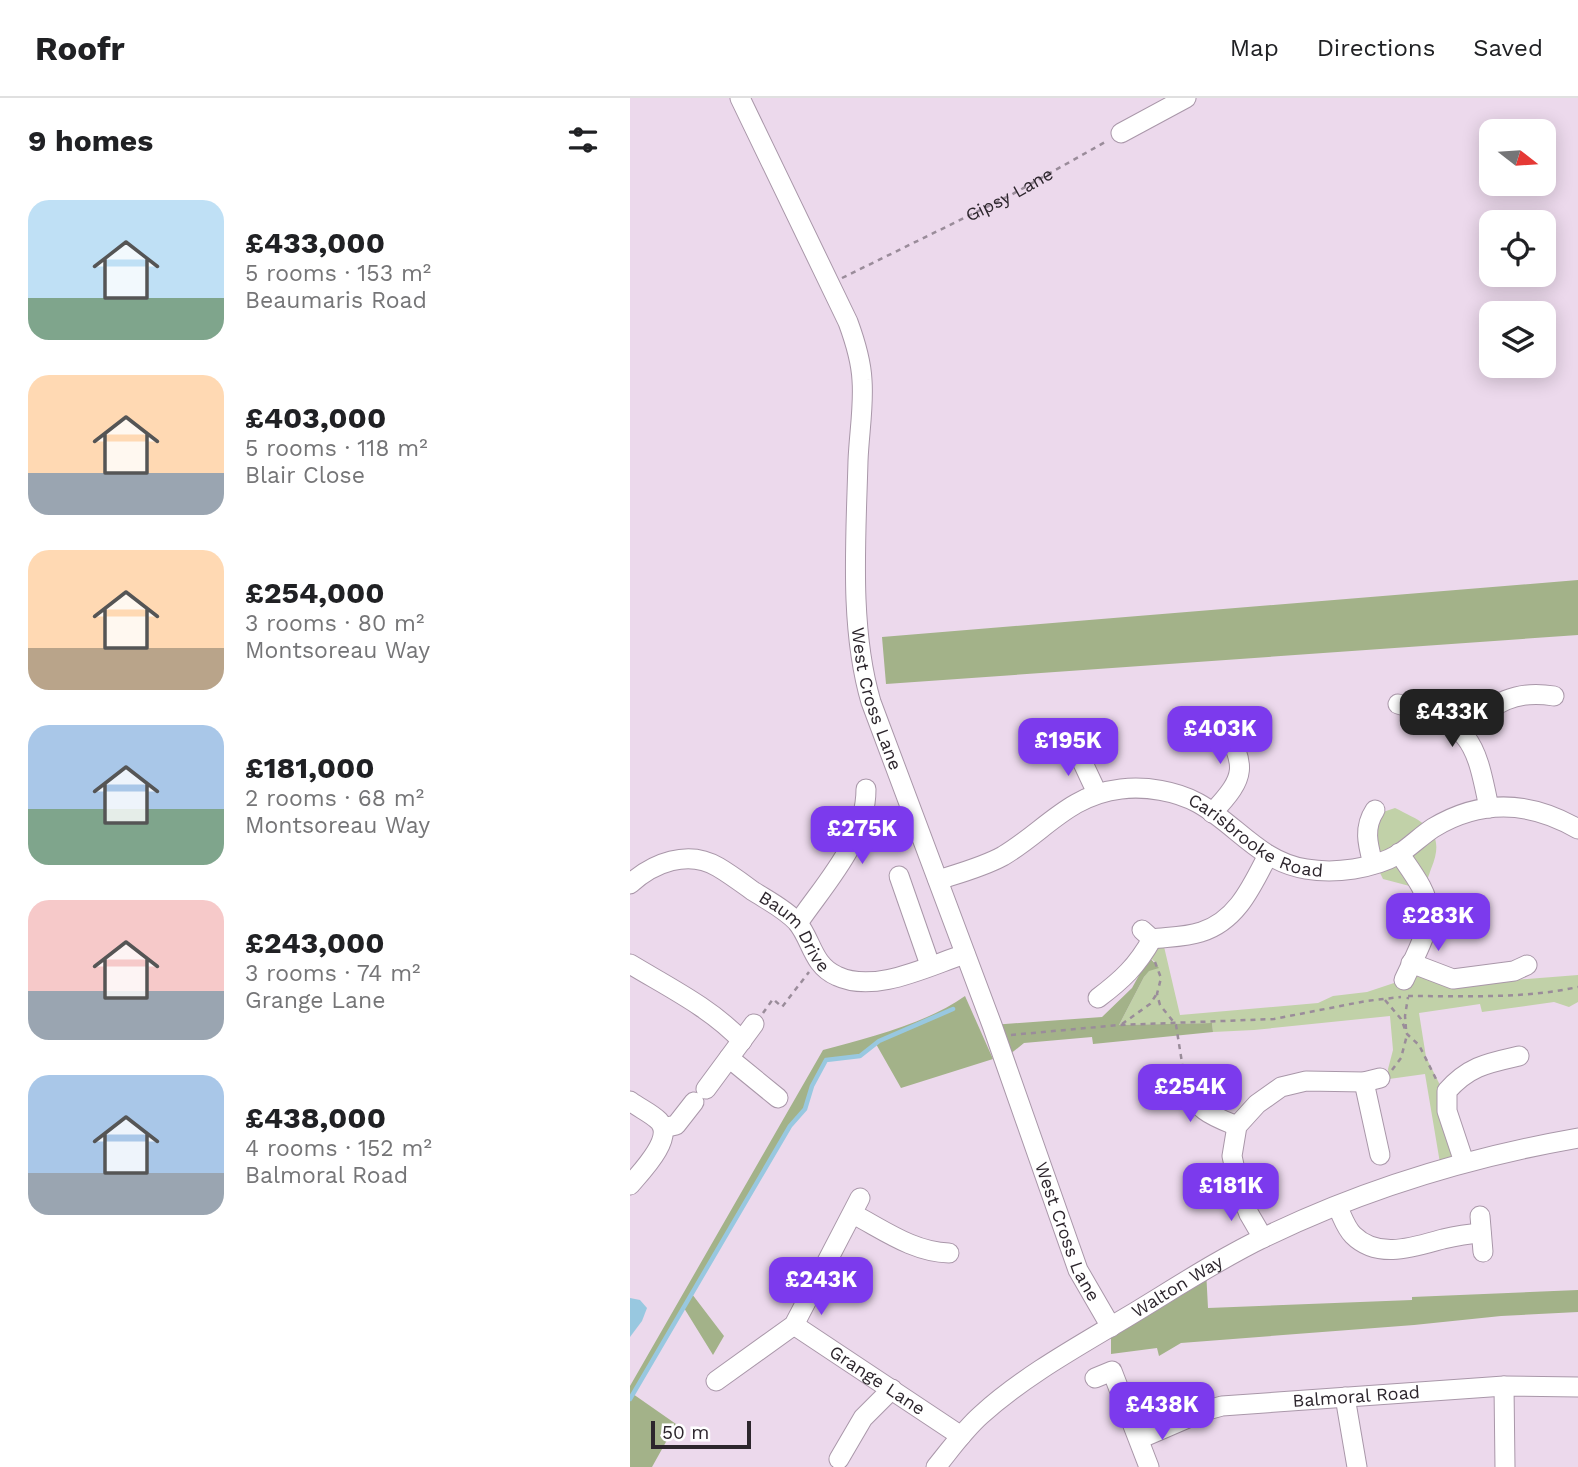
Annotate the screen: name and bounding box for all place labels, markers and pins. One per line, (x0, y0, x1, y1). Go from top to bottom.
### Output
pin: £433K (1403, 690, 1501, 749)
pin: £403K (1171, 706, 1269, 766)
pin: £195K (1019, 718, 1117, 778)
pin: £275K (813, 806, 911, 866)
pin: £283K (1389, 894, 1487, 953)
pin: £254K (1141, 1065, 1239, 1124)
pin: £181K (1182, 1164, 1280, 1223)
pin: £243K (772, 1258, 870, 1317)
pin: £438K (1113, 1382, 1211, 1442)

